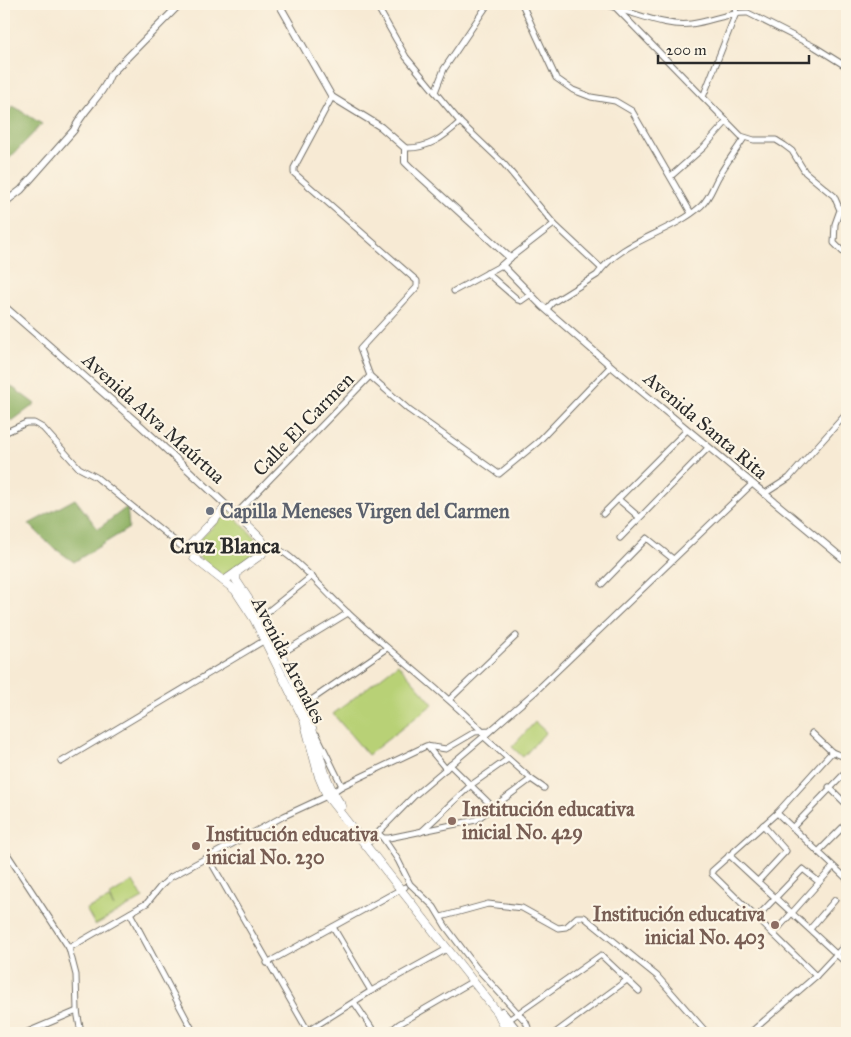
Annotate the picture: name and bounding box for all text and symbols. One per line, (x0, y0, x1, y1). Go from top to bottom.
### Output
scale bar (658, 32, 810, 64)
text: 200 m (666, 41, 707, 59)
street label: Avenida Alva Maúrtua (77, 347, 231, 489)
street label: Avenida Santa Rita (638, 365, 773, 484)
street label: Calle El Carmen (247, 367, 359, 481)
place label: Capilla Meneses Virgen del Carmen (220, 499, 510, 524)
marker: Capilla Meneses Virgen del Carmen (204, 505, 216, 517)
district label: Cruz Blanca (170, 532, 281, 559)
street label: Avenida Arenales (246, 592, 331, 727)
place label: Institución educativa inicial No. 429 (462, 797, 635, 845)
marker: Institución educativa inicial No. 429 (446, 815, 458, 827)
place label: Institución educativa inicial No. 230 (206, 822, 379, 870)
marker: Institución educativa inicial No. 230 (190, 840, 202, 852)
place label: Institución educativa inicial No. 403 (593, 902, 766, 950)
marker: Institución educativa inicial No. 403 (769, 919, 781, 931)

